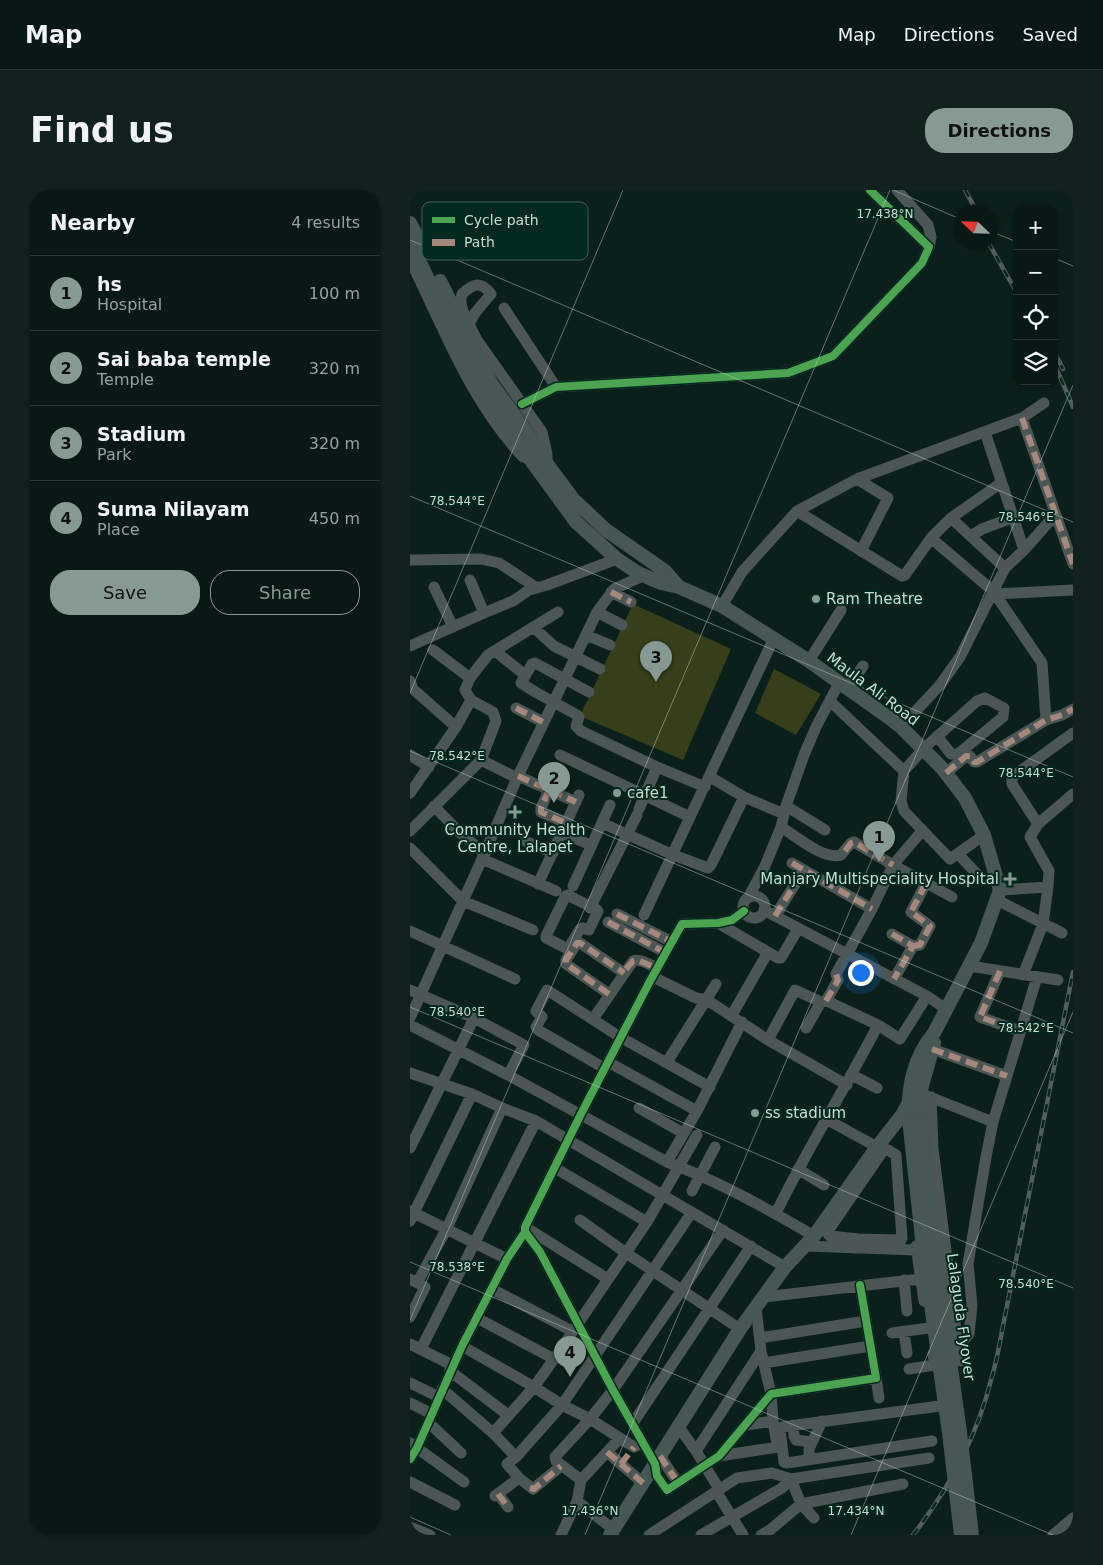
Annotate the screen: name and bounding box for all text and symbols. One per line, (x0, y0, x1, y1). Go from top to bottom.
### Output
text: Map (25, 21, 82, 49)
text: Map (838, 24, 876, 45)
text: Directions (904, 24, 994, 45)
text: Saved (1022, 24, 1078, 45)
button: Directions (925, 108, 1073, 153)
text: Find us (30, 110, 174, 150)
legend (422, 202, 588, 260)
north arrow (953, 205, 998, 250)
map controls (1013, 205, 1058, 385)
button: + (1013, 205, 1058, 250)
text: 17.438°N (857, 207, 913, 221)
text: Nearby (50, 211, 135, 235)
text: Cycle path (464, 212, 539, 228)
text: 4 results (291, 213, 360, 232)
text: Path (464, 234, 495, 250)
button: − (1013, 250, 1058, 295)
text: hs (97, 273, 122, 295)
text: 1 (60, 284, 72, 303)
text: 100 m (309, 284, 360, 303)
text: Hospital (97, 295, 162, 314)
button: locate (1013, 295, 1058, 340)
button: layers (1013, 340, 1058, 385)
text: Sai baba temple (97, 348, 271, 370)
text: 2 (60, 359, 72, 378)
text: 320 m (309, 359, 360, 378)
text: Temple (97, 370, 154, 389)
text: Stadium (97, 423, 186, 445)
text: 3 (60, 434, 72, 453)
text: 320 m (309, 434, 360, 453)
text: Park (97, 445, 132, 464)
text: 78.544°E (429, 494, 485, 508)
text: Suma Nilayam (97, 498, 250, 520)
text: 4 (60, 509, 72, 528)
text: 450 m (309, 509, 360, 528)
text: 78.546°E (998, 510, 1054, 524)
text: Place (97, 520, 140, 539)
button: Save (50, 570, 200, 615)
button: Share (210, 570, 360, 615)
place label: Ram Theatre (826, 590, 923, 608)
marker: Ram Theatre (810, 593, 822, 605)
pin: 3 (640, 641, 672, 682)
street label: Maula Ali Road (823, 648, 923, 730)
text: 78.542°E (429, 749, 485, 763)
pin: 2 (538, 762, 570, 803)
text: 78.544°E (998, 766, 1054, 780)
place label: cafe1 (627, 784, 669, 802)
marker: cafe1 (611, 787, 623, 799)
marker: Community Health Centre, Lalapet (508, 805, 522, 819)
place label: Community Health Centre, Lalapet (445, 821, 585, 856)
pin: 1 (863, 821, 895, 862)
place label: Manjary Multispeciality Hospital (760, 870, 999, 888)
marker: Manjary Multispeciality Hospital (1003, 872, 1017, 886)
your location (848, 960, 874, 986)
text: 78.540°E (429, 1005, 485, 1019)
text: 78.542°E (998, 1021, 1054, 1035)
place label: ss stadium (765, 1104, 846, 1122)
marker: ss stadium (749, 1107, 761, 1119)
street label: Lalaguda Flyover (943, 1252, 979, 1383)
text: 78.538°E (429, 1260, 485, 1274)
text: 78.540°E (998, 1277, 1054, 1291)
pin: 4 (554, 1336, 586, 1377)
text: 17.436°N (562, 1504, 618, 1518)
text: 17.434°N (828, 1504, 884, 1518)

